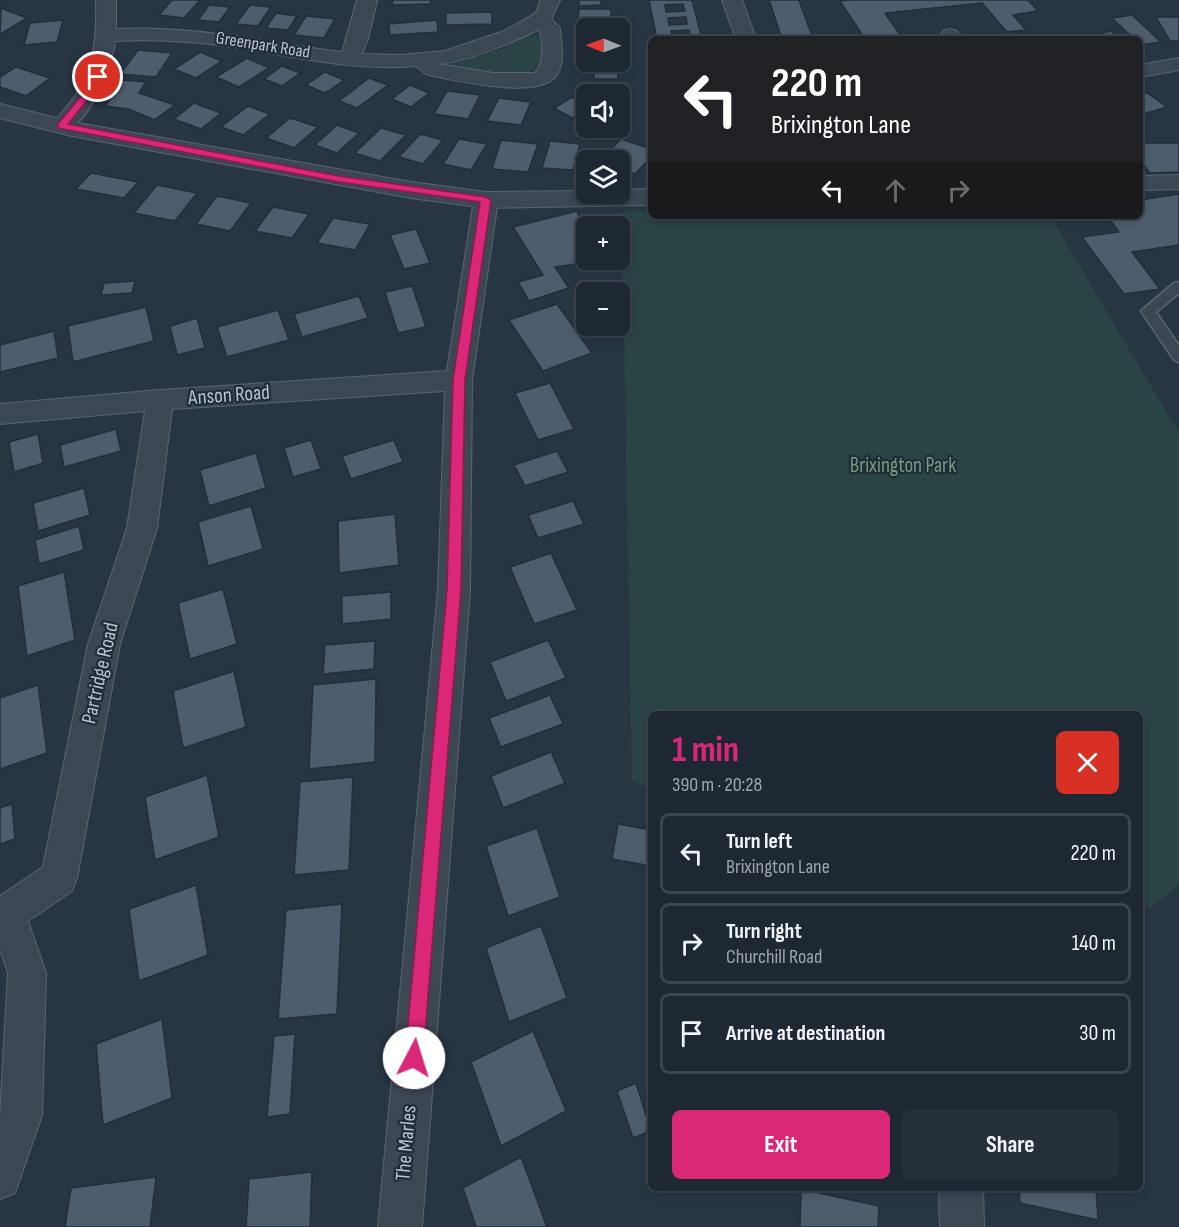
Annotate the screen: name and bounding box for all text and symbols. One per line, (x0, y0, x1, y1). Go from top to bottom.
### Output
north arrow (576, 18, 630, 72)
map controls (576, 18, 630, 336)
street label: Greenpark Road (214, 27, 312, 63)
pin (72, 51, 123, 102)
text: 220 m (771, 58, 862, 109)
icon: arrive (81, 60, 114, 93)
icon: left (672, 60, 750, 138)
button: sound (576, 84, 630, 138)
text: Brixington Lane (771, 109, 911, 141)
button: layers (576, 150, 630, 204)
icon: left (816, 174, 849, 207)
icon: ahead (879, 174, 912, 207)
icon: right (942, 174, 975, 207)
button: + (576, 216, 630, 270)
button: − (576, 282, 630, 336)
street label: Anson Road (186, 380, 271, 410)
park label: Brixington Park (850, 453, 956, 478)
street label: Partridge Road (76, 620, 124, 726)
text: 1 min (672, 729, 739, 772)
button: close (1056, 731, 1119, 794)
text: 390 m · 20:28 (672, 773, 762, 797)
text: Turn left (726, 828, 792, 855)
icon: left (675, 837, 708, 870)
text: 220 m (1070, 840, 1116, 867)
text: Brixington Lane (726, 855, 830, 879)
text: Turn right (726, 918, 802, 945)
icon: right (675, 927, 708, 960)
text: 140 m (1072, 930, 1116, 957)
text: Churchill Road (726, 945, 822, 969)
icon: arrive (675, 1017, 708, 1050)
text: Arrive at destination (726, 1020, 885, 1047)
text: 30 m (1079, 1020, 1116, 1047)
position arrow (382, 1026, 446, 1090)
street label: The Marles (390, 1104, 422, 1182)
button: Exit (672, 1110, 890, 1179)
button: Share (902, 1110, 1119, 1179)

